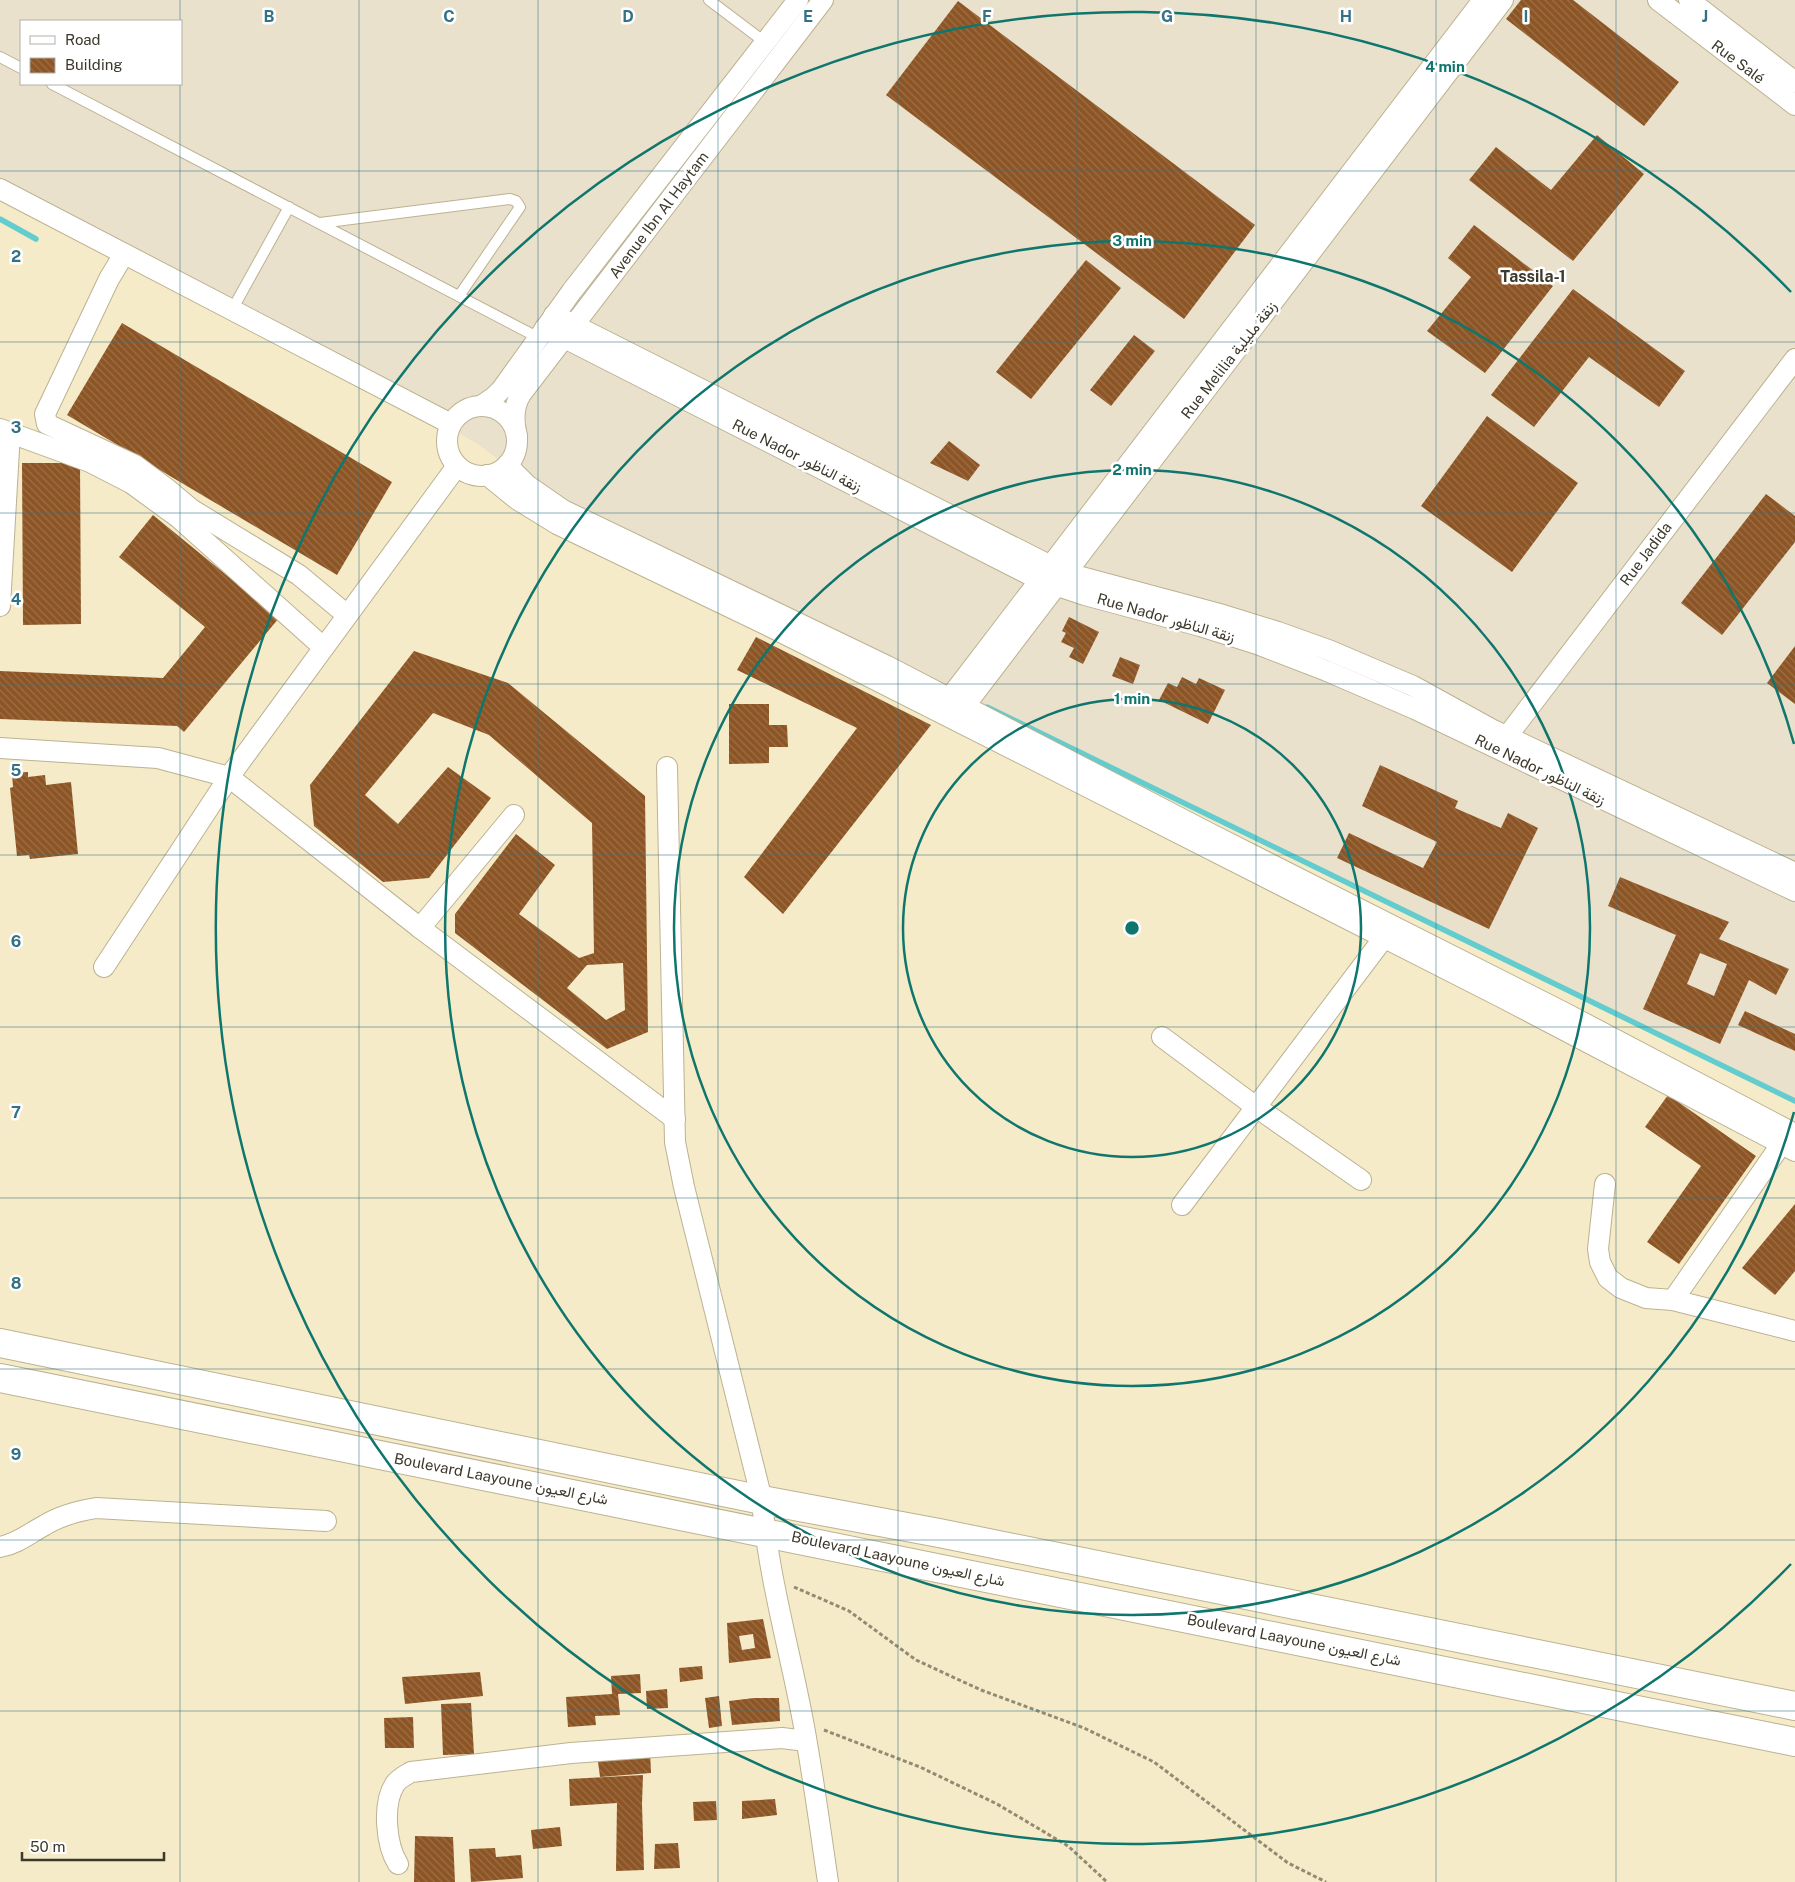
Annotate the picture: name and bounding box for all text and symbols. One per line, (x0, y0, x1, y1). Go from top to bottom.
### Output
text: B (264, 7, 275, 26)
text: C (443, 7, 455, 26)
text: D (622, 7, 634, 26)
text: E (803, 7, 813, 26)
text: F (982, 7, 992, 26)
text: G (1161, 7, 1173, 26)
text: H (1340, 7, 1352, 26)
text: I (1524, 7, 1528, 26)
text: J (1702, 7, 1708, 26)
legend (20, 20, 182, 85)
text: Road (65, 31, 101, 48)
street label: Rue Salé (1709, 36, 1768, 87)
text: Building (65, 56, 123, 73)
text: 4 min (1425, 58, 1465, 75)
street label: Avenue Ibn Al Haytam (605, 148, 712, 281)
text: 3 min (1112, 232, 1152, 249)
text: 2 (11, 247, 21, 266)
district label: Tassila-1 (1500, 267, 1566, 286)
street label: Rue Melilia زنقة مليلية (1177, 298, 1281, 422)
street label: Rue Nador زنقة الناظور (729, 416, 865, 496)
text: 3 (11, 418, 21, 437)
text: 2 min (1112, 461, 1152, 478)
street label: Rue Jadida (1616, 519, 1675, 589)
text: 4 (11, 590, 22, 609)
street label: Rue Nador زنقة الناظور (1095, 590, 1237, 646)
text: 1 min (1114, 690, 1150, 707)
street label: Rue Nador زنقة الناظور (1472, 731, 1608, 809)
text: 5 (11, 761, 22, 780)
centre of rings (1123, 919, 1141, 937)
text: 6 (11, 932, 21, 951)
text: 7 (11, 1103, 21, 1122)
text: 8 (11, 1274, 22, 1293)
text: 9 (11, 1445, 21, 1464)
street label: Boulevard Laayoune شارع العيون (392, 1449, 610, 1511)
street label: Boulevard Laayoune شارع العيون (789, 1528, 1007, 1592)
street label: Boulevard Laayoune شارع العيون (1185, 1610, 1403, 1672)
scale bar (22, 1830, 165, 1862)
text: 50 m (30, 1838, 65, 1855)

